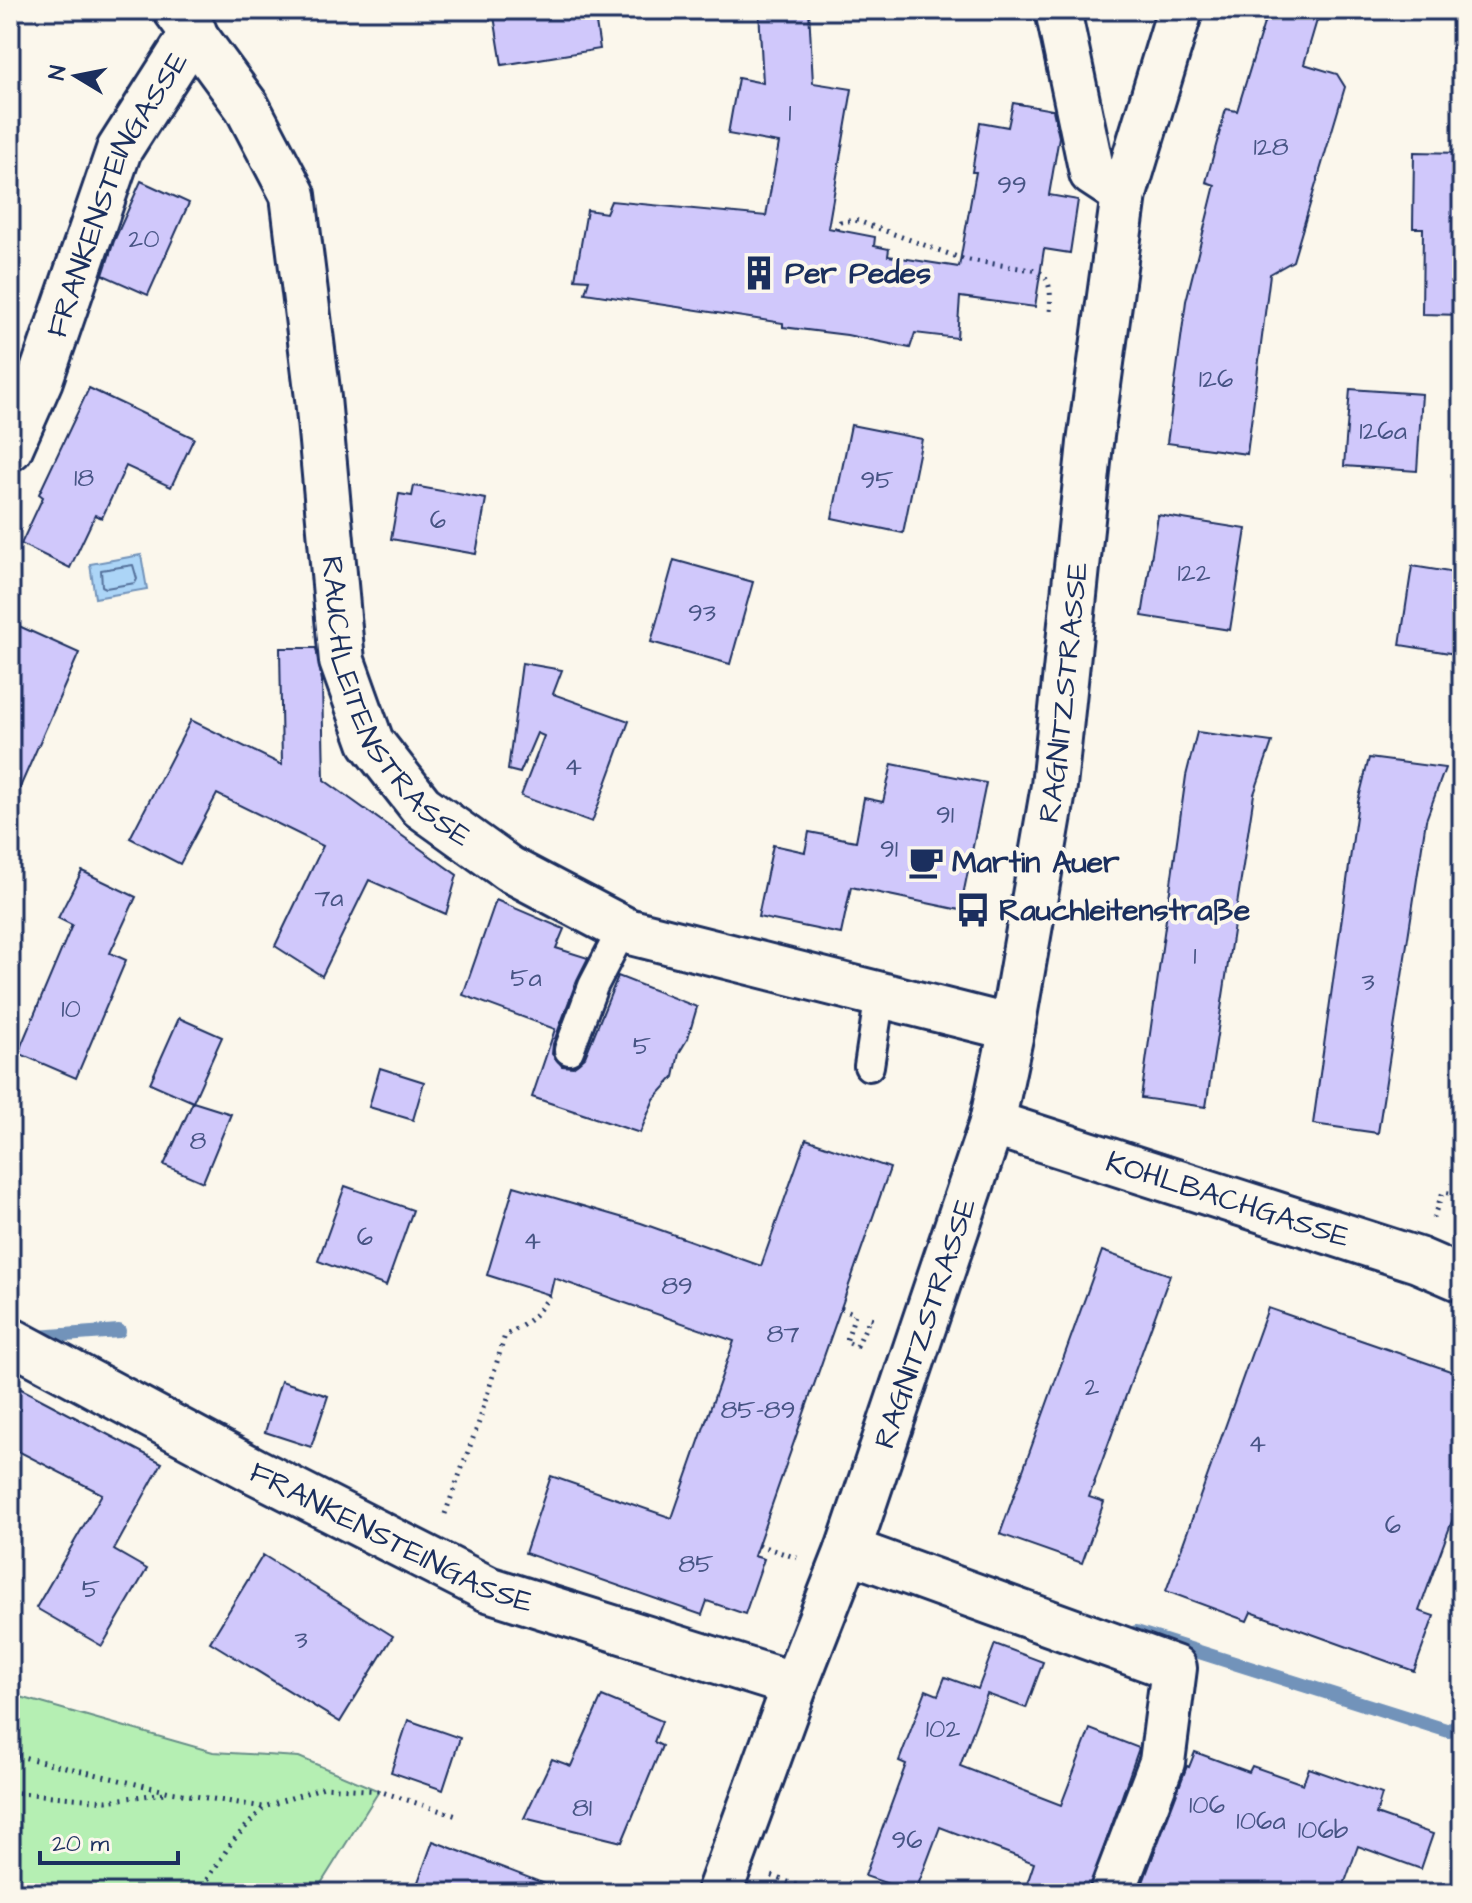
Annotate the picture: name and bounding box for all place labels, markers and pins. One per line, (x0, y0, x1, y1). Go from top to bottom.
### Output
place label: Per Pedes (785, 253, 931, 295)
building icon: Per Pedes (740, 254, 778, 292)
place label: Martin Auer (952, 842, 1120, 884)
cafe icon: Martin Auer (907, 843, 945, 881)
place label: Rauchleitenstraße (999, 890, 1250, 932)
bus stop icon: Rauchleitenstraße (954, 891, 992, 929)

